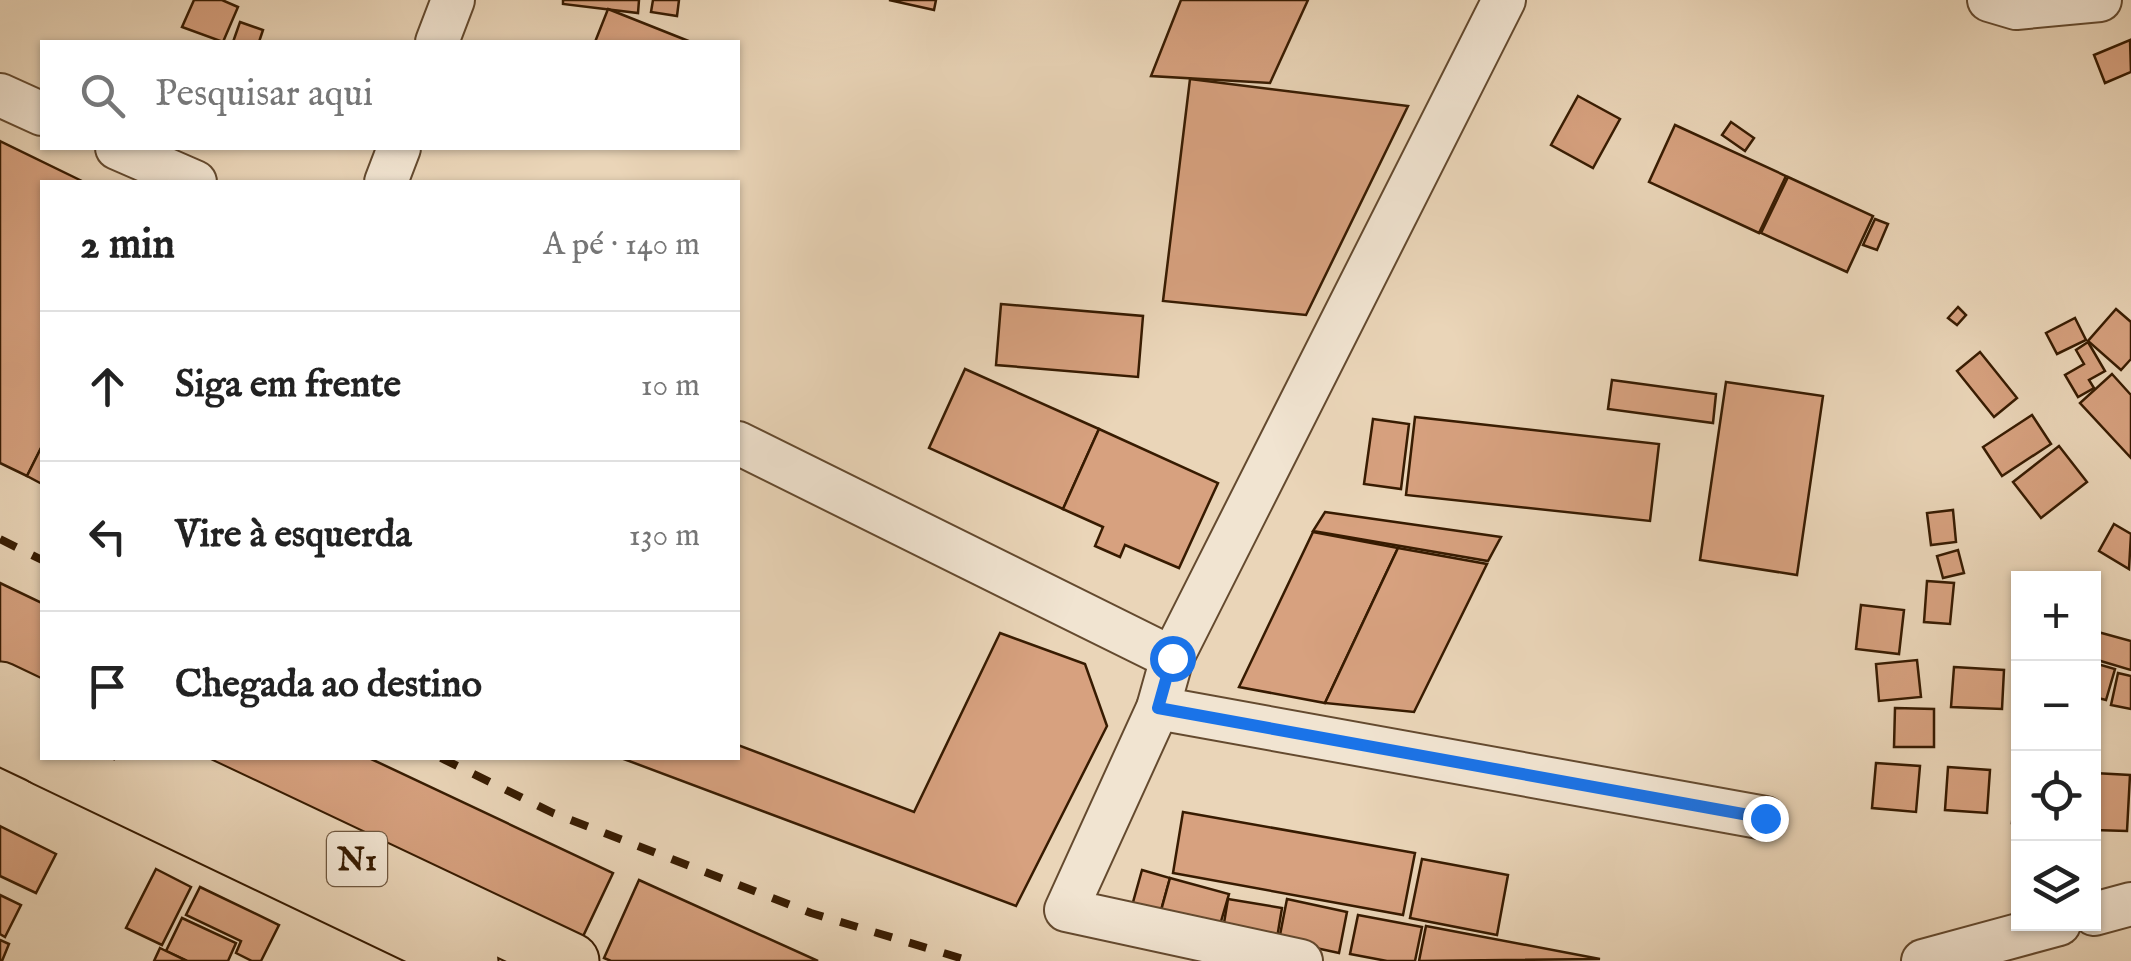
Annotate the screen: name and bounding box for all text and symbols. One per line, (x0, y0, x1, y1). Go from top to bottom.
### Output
search box (40, 40, 740, 150)
icon: search (75, 68, 130, 123)
text: Pesquisar aqui (155, 71, 373, 119)
text: 2 min (80, 219, 175, 272)
text: A pé · 140 m (543, 225, 700, 266)
icon: ahead (80, 359, 135, 414)
text: Siga em frente (175, 362, 401, 410)
text: 10 m (641, 366, 700, 407)
icon: left (80, 509, 135, 564)
text: Vire à esquerda (175, 512, 412, 560)
text: 130 m (629, 516, 700, 557)
map controls (2011, 571, 2101, 931)
button: + (2011, 571, 2101, 661)
route start (1150, 636, 1196, 682)
icon: arrive (80, 659, 135, 714)
button: − (2011, 661, 2101, 751)
text: Chegada ao destino (175, 662, 482, 710)
button: locate (2011, 751, 2101, 841)
route end (1743, 796, 1789, 842)
road number: N1 (327, 832, 387, 886)
button: layers (2011, 841, 2101, 931)

